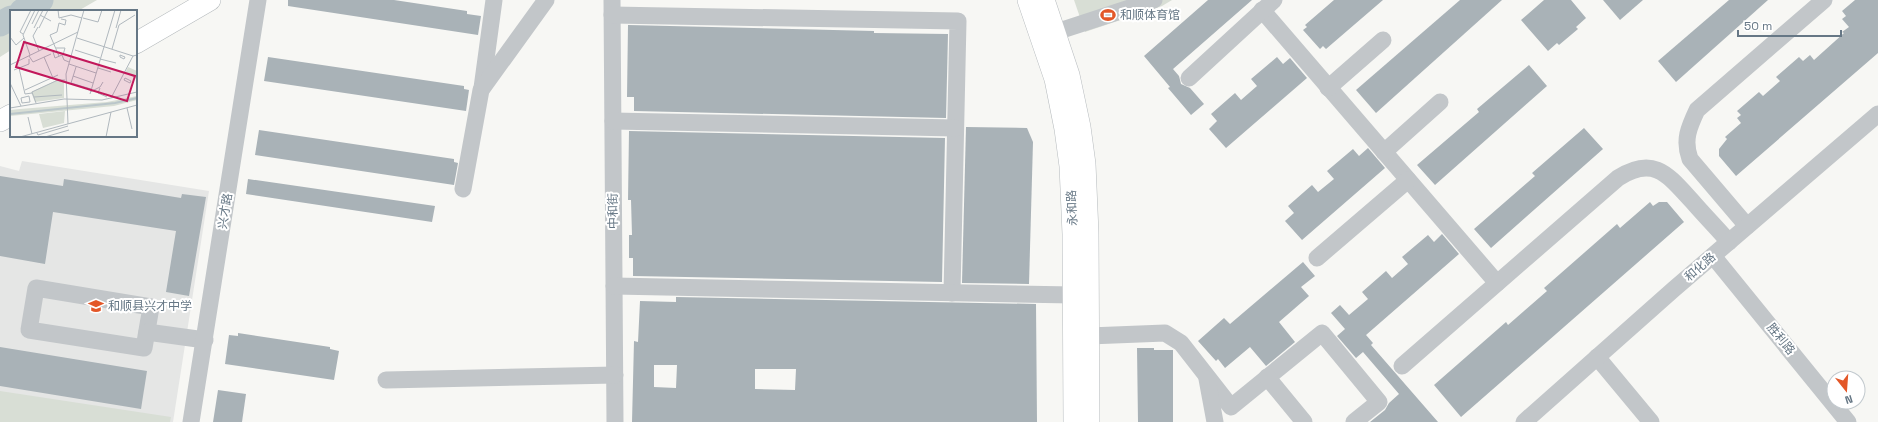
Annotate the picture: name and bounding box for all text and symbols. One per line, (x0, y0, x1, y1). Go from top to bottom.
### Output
sports icon: 和顺体育馆 (1099, 6, 1117, 24)
place label: 和顺体育馆 (1120, 7, 1180, 23)
inset map (10, 10, 137, 137)
scale bar (1738, 12, 1841, 38)
text: 50 m (1744, 18, 1772, 34)
street label: 永和路 (1063, 190, 1081, 226)
street label: 兴才路 (214, 192, 236, 230)
street label: 中和街 (605, 193, 621, 229)
street label: 和化路 (1681, 249, 1719, 285)
school or university icon: 和顺县兴才中学 (87, 297, 105, 315)
place label: 和顺县兴才中学 (108, 298, 192, 314)
street label: 胜利路 (1763, 320, 1799, 358)
north arrow (1826, 370, 1866, 410)
text: N (1843, 392, 1854, 407)

